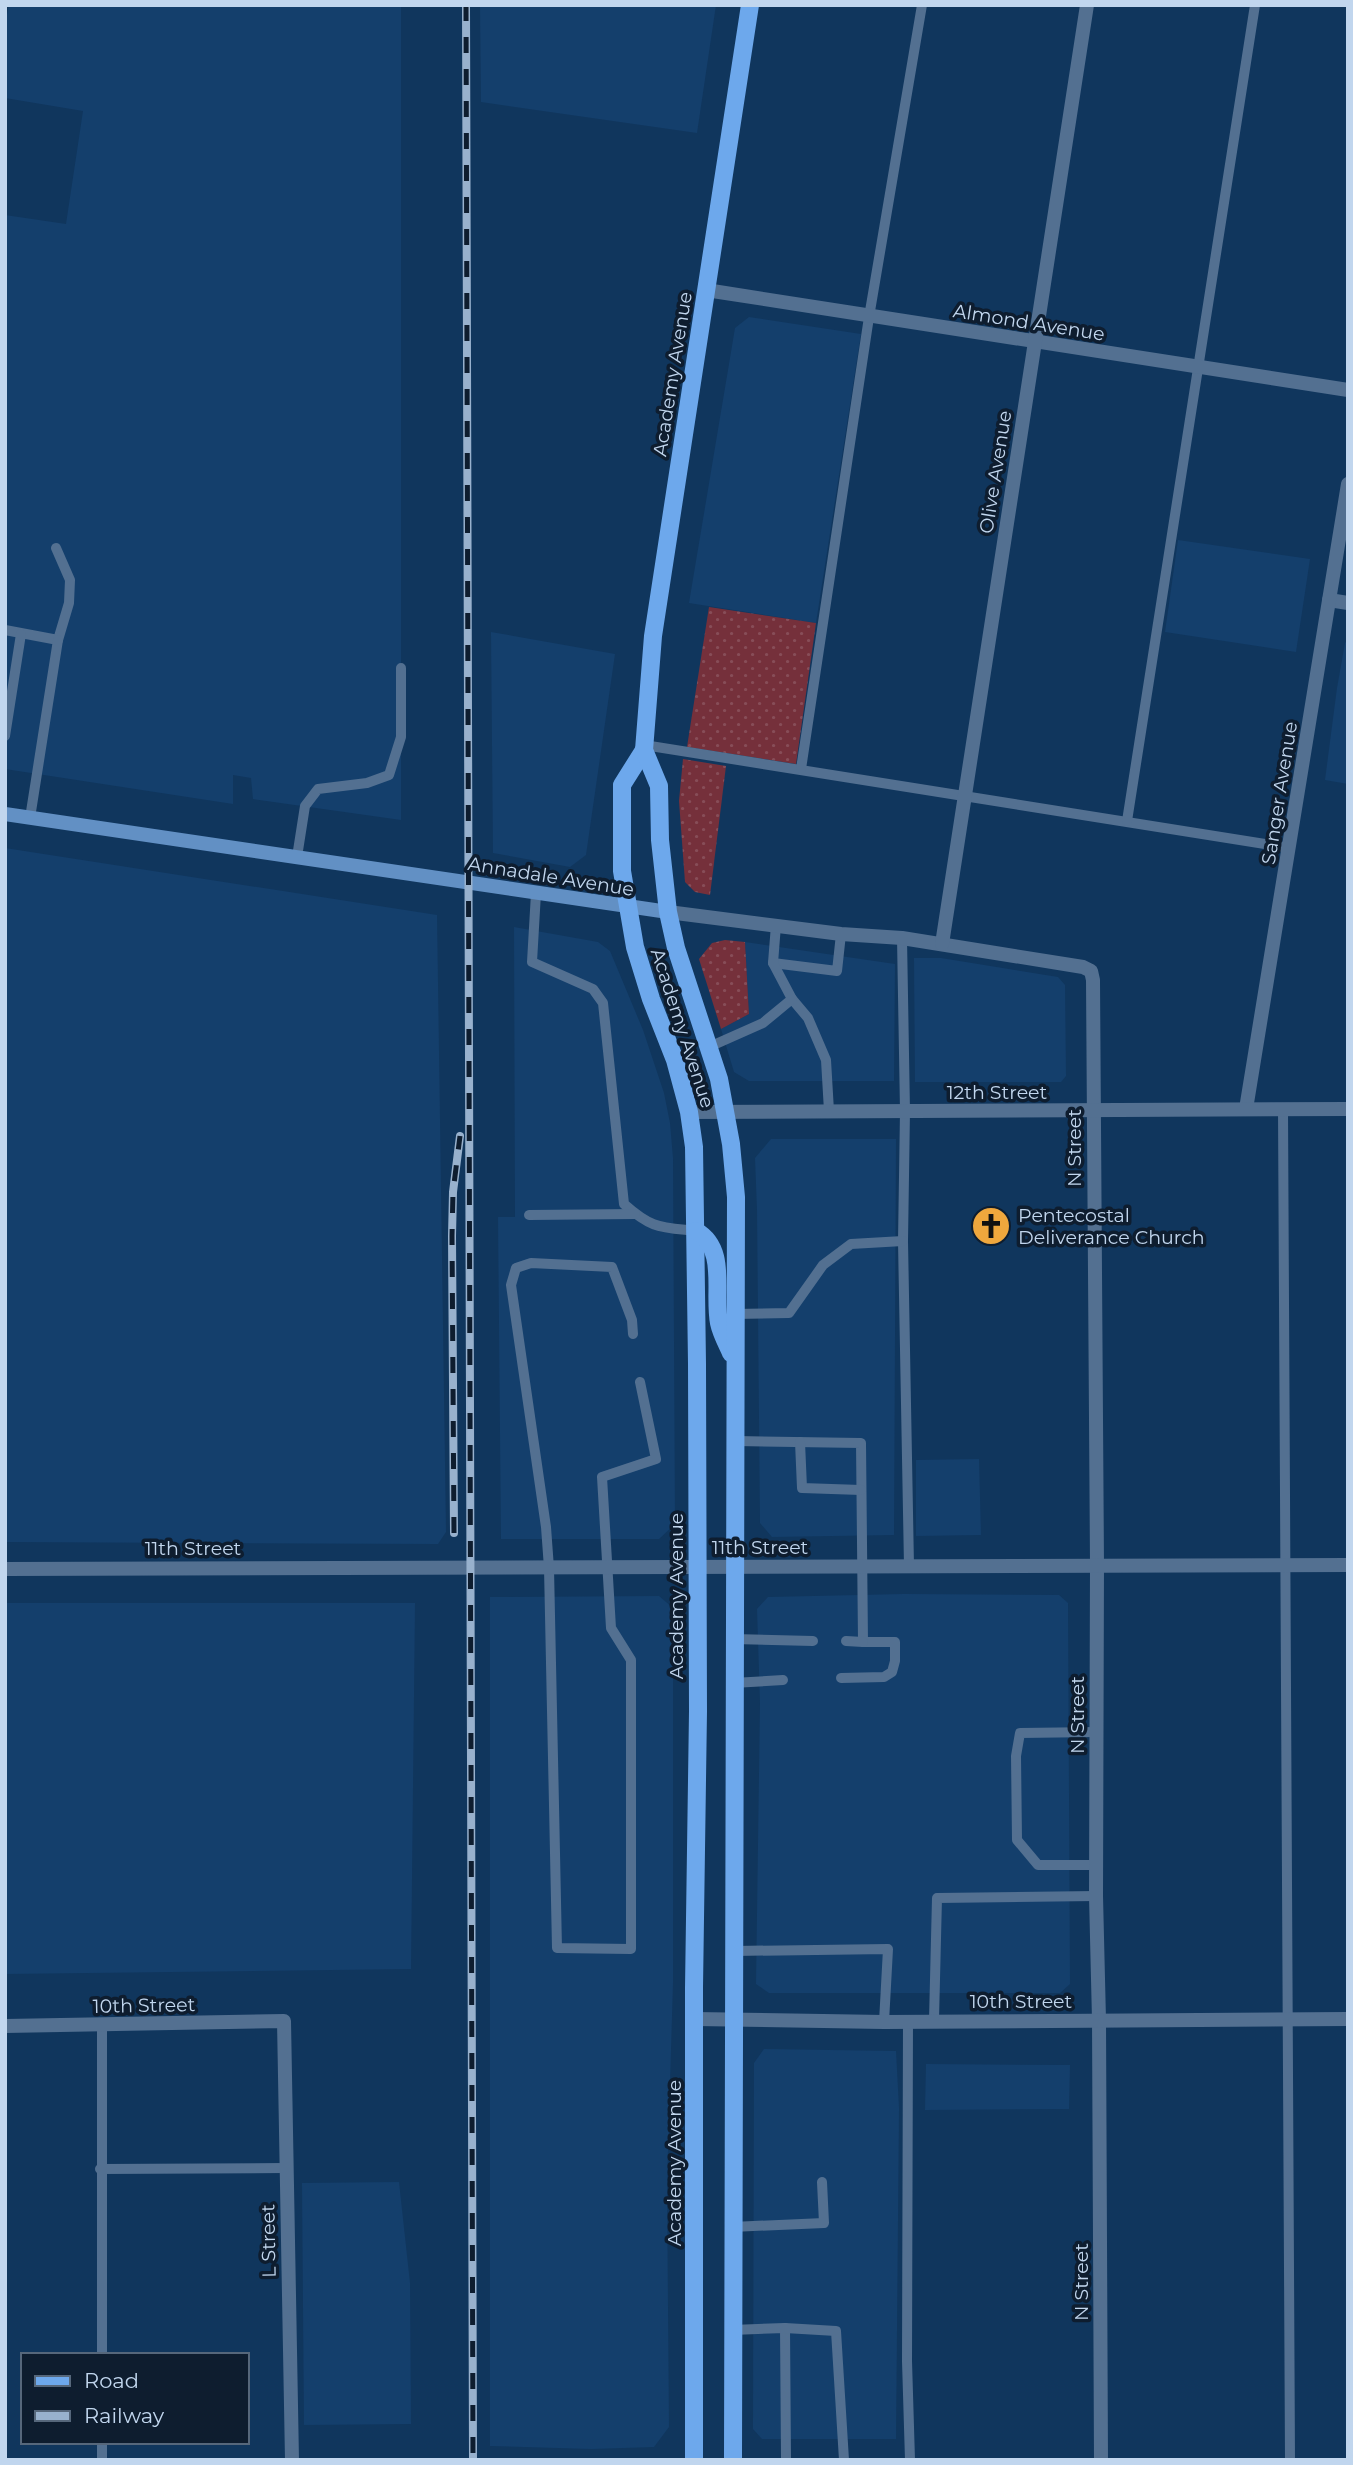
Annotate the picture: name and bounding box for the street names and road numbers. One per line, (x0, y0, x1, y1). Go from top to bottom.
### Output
street label: Academy Avenue (648, 290, 697, 458)
street label: Almond Avenue (951, 299, 1106, 346)
street label: Olive Avenue (974, 409, 1017, 535)
street label: Sanger Avenue (1257, 720, 1302, 866)
street label: Annadale Avenue (466, 852, 636, 901)
street label: Academy Avenue (646, 945, 719, 1111)
street label: 12th Street (947, 1081, 1048, 1104)
street label: N Street (1063, 1109, 1086, 1187)
street label: Academy Avenue (665, 1513, 688, 1679)
street label: 11th Street (712, 1536, 809, 1559)
street label: 11th Street (145, 1537, 242, 1560)
street label: N Street (1066, 1676, 1089, 1754)
street label: 10th Street (970, 1990, 1073, 2013)
street label: 10th Street (93, 1993, 196, 2018)
street label: Academy Avenue (663, 2080, 686, 2246)
street label: L Street (256, 2204, 281, 2278)
street label: N Street (1070, 2243, 1093, 2321)

